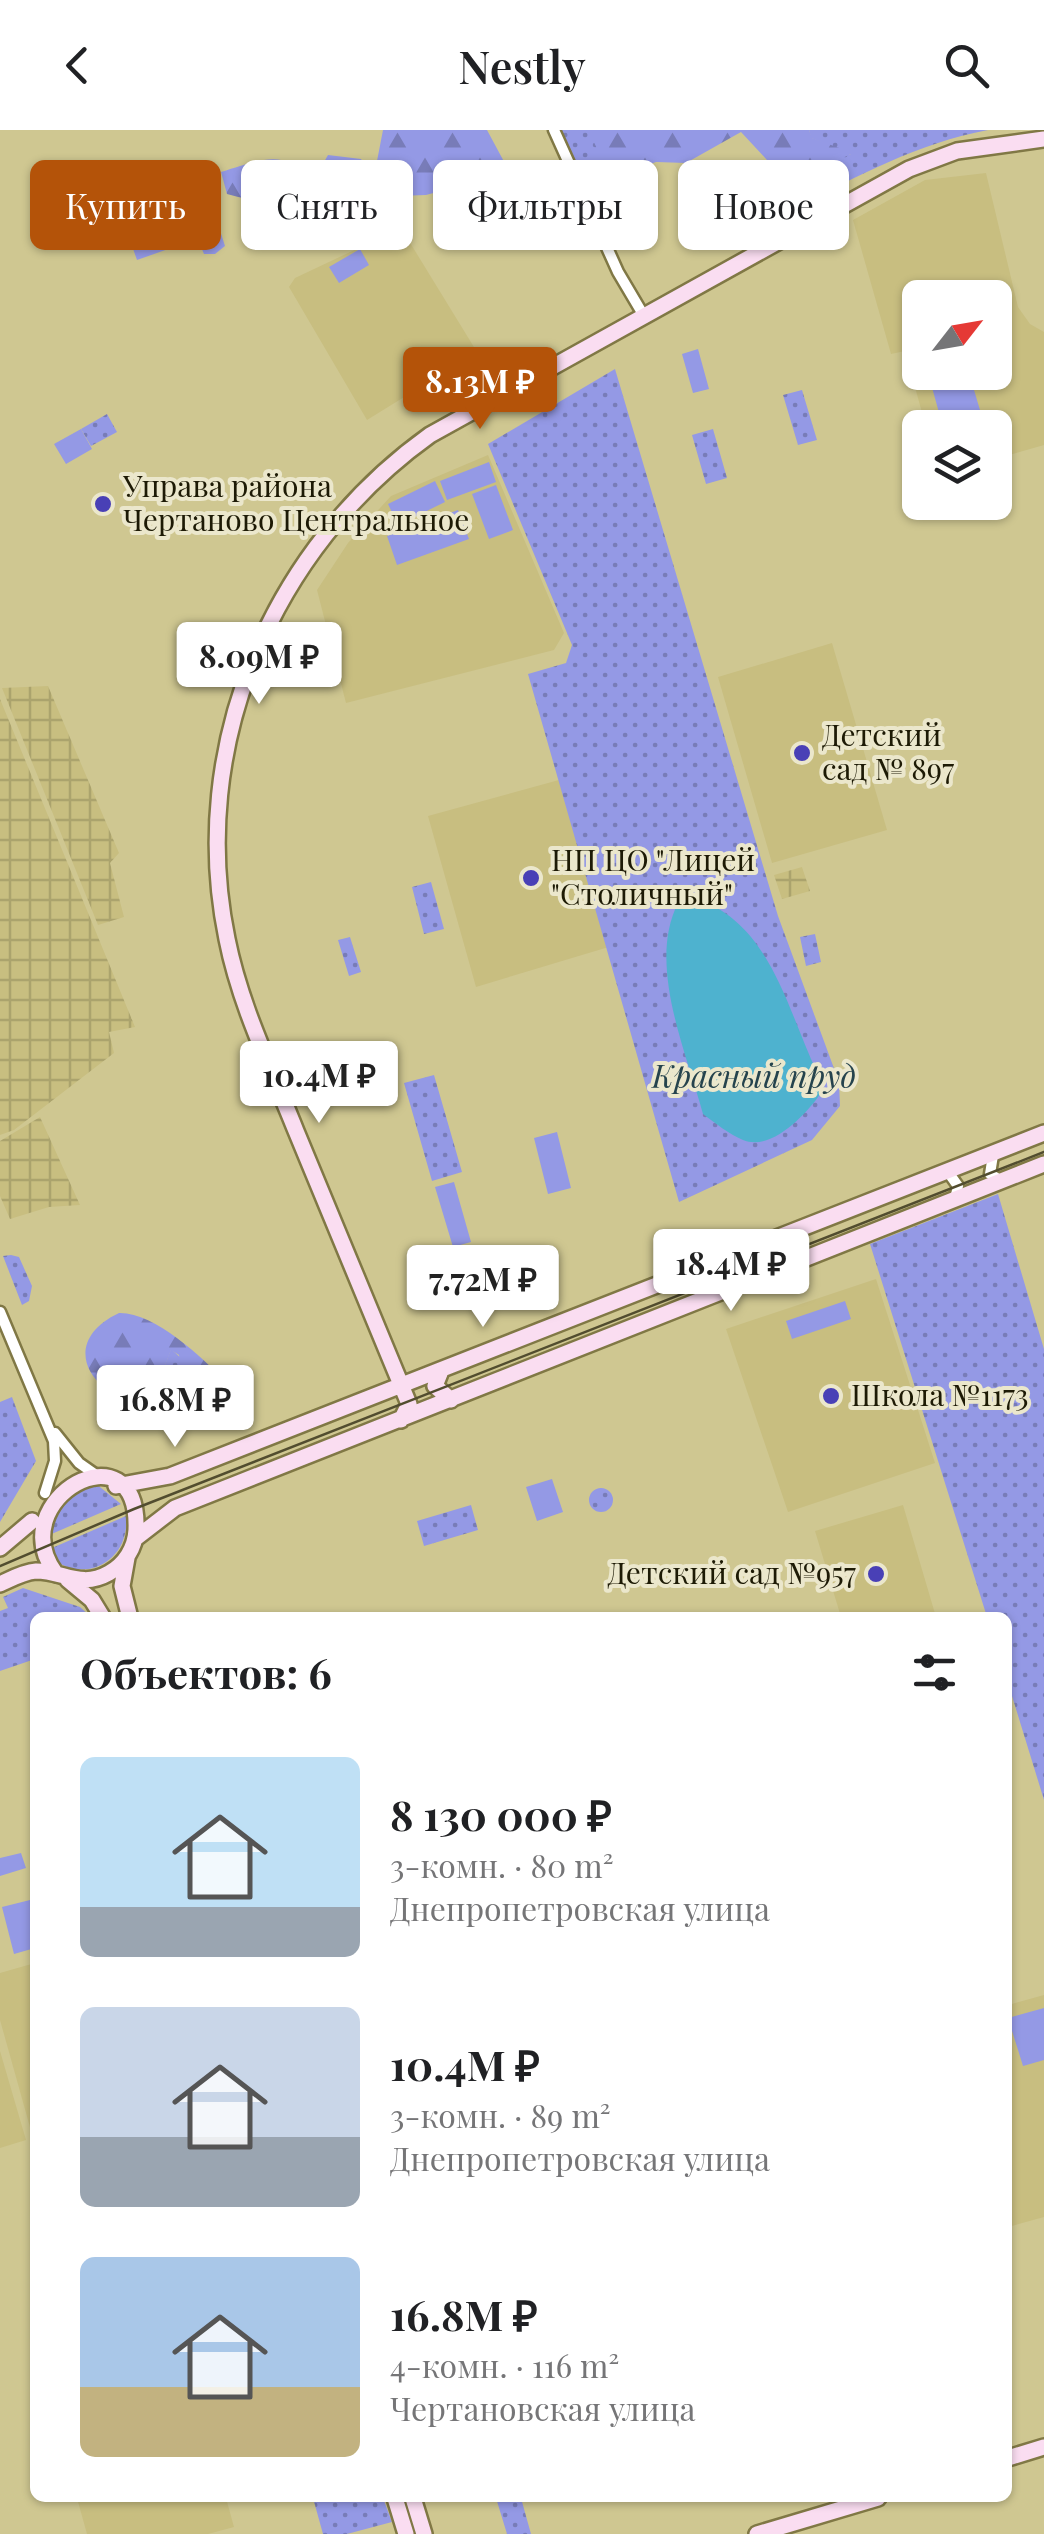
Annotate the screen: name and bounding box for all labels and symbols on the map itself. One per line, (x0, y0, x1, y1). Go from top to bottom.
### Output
north arrow (902, 280, 1012, 390)
pin: 8.13M ₽ (388, 347, 572, 432)
place label: Управа района Чертаново Центральное (122, 465, 469, 539)
marker: Управа района Чертаново Центральное (92, 493, 114, 515)
pin: 8.09M ₽ (167, 622, 351, 707)
place label: Детский сад № 897 (822, 714, 954, 788)
marker: Детский сад № 897 (791, 742, 813, 764)
place label: НП ЦО "Лицей "Столичный" (551, 839, 755, 913)
marker: НП ЦО "Лицей "Столичный" (520, 867, 542, 889)
pin: 10.4M ₽ (227, 1041, 411, 1126)
water label: Красный пруд (650, 1053, 856, 1096)
pin: 18.4M ₽ (639, 1229, 823, 1314)
pin: 7.72M ₽ (391, 1245, 575, 1330)
pin: 16.8M ₽ (83, 1365, 267, 1450)
place label: Школа №1173 (851, 1374, 1028, 1414)
marker: Школа №1173 (820, 1385, 842, 1407)
place label: Детский сад №957 (607, 1552, 856, 1592)
marker: Детский сад №957 (865, 1563, 887, 1585)

